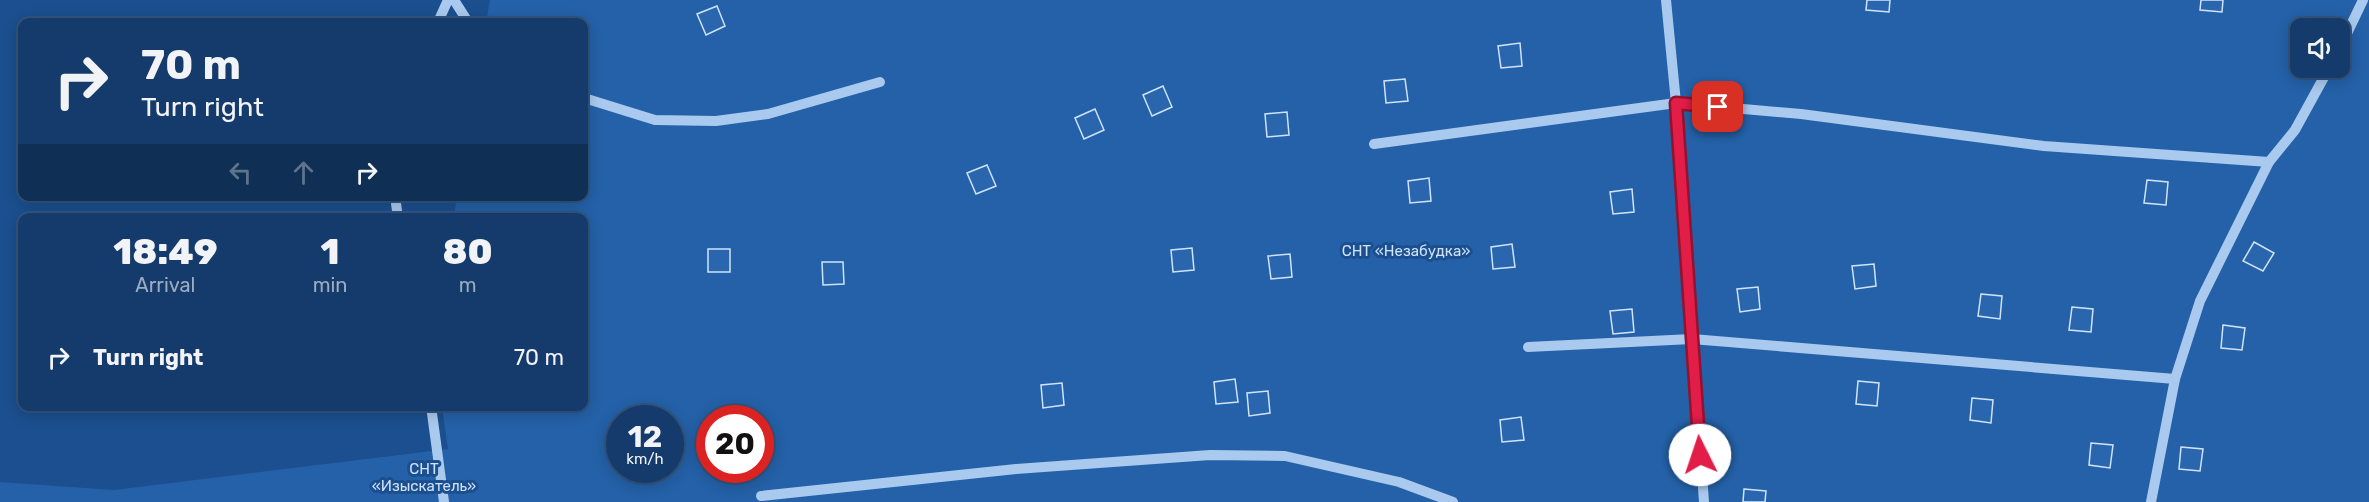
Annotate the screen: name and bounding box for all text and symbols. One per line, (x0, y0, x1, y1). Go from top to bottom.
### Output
map controls (2290, 18, 2350, 78)
button: sound (2290, 18, 2350, 78)
text: 70 m (141, 40, 241, 90)
icon: right (42, 42, 120, 120)
pin (1692, 81, 1743, 132)
icon: arrive (1701, 90, 1734, 123)
text: Turn right (141, 91, 264, 123)
icon: left (224, 156, 257, 189)
icon: ahead (287, 156, 320, 189)
icon: right (350, 156, 383, 189)
text: 18:49 (113, 230, 217, 273)
text: 1 (321, 230, 340, 273)
text: 80 (443, 230, 493, 273)
park label: СНТ «Незабудка» (1342, 242, 1470, 260)
text: Arrival (135, 273, 195, 297)
text: min (313, 273, 347, 297)
text: m (459, 273, 477, 297)
icon: right (42, 341, 75, 374)
text: Turn right (93, 344, 203, 371)
text: 70 m (514, 344, 564, 371)
speed limit sign: 20 (696, 405, 774, 483)
text: 12 (628, 419, 662, 455)
position arrow (1668, 423, 1732, 487)
text: km/h (626, 450, 664, 468)
park label: СНТ «Изыскатель» (372, 460, 476, 495)

